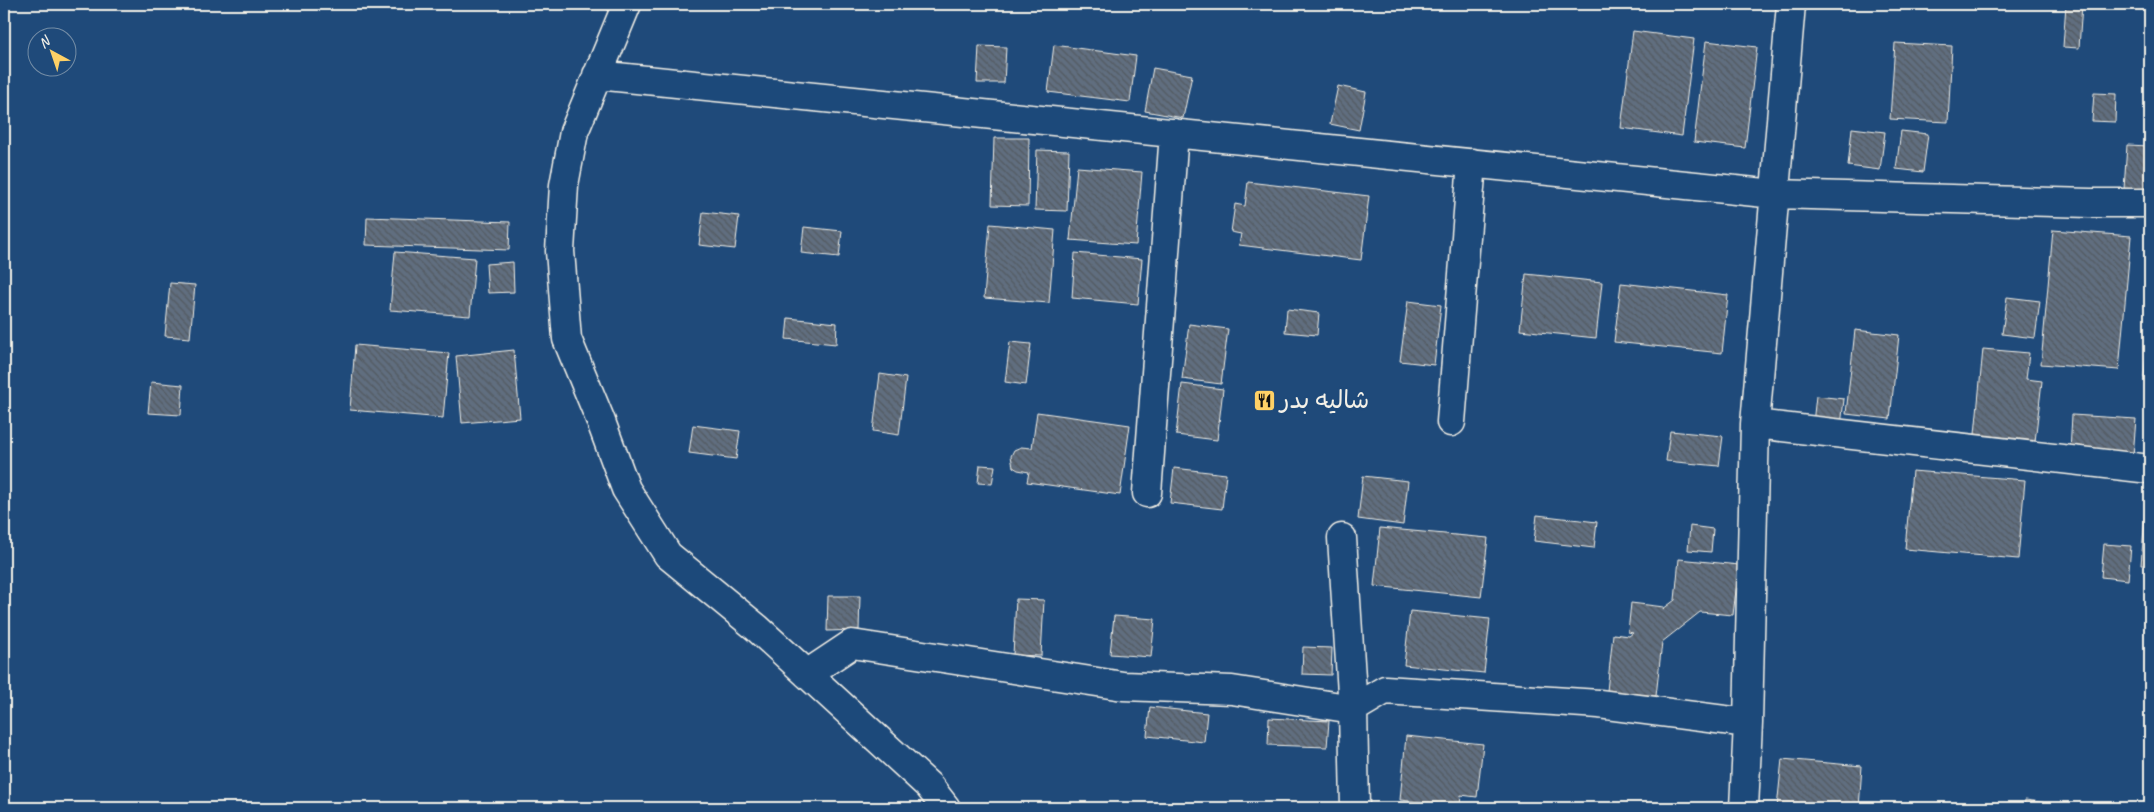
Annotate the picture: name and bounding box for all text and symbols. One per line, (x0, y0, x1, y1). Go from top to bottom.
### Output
north arrow (28, 28, 78, 78)
text: N (35, 32, 55, 52)
place label: شاليه بدر (1278, 384, 1369, 416)
restaurant icon: شاليه بدر (1252, 388, 1276, 412)

